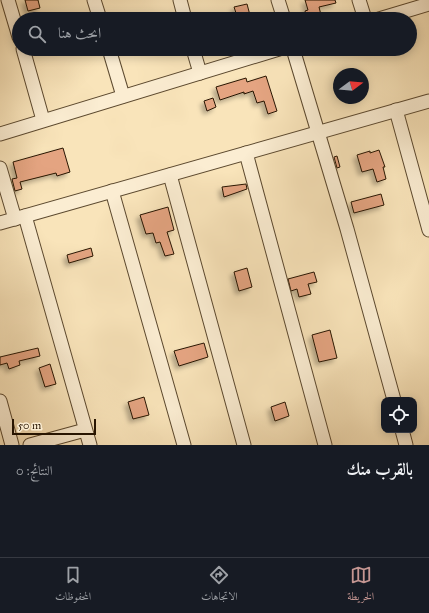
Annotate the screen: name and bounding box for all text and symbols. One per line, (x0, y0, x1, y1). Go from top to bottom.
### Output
search box (12, 12, 417, 56)
icon: search (26, 23, 48, 45)
text: ابحث هنا (58, 24, 101, 42)
north arrow (333, 68, 369, 104)
map controls (381, 397, 417, 433)
button: locate (381, 397, 417, 433)
scale bar (12, 417, 96, 436)
text: 50 m (18, 419, 41, 432)
text: بالقرب منك (347, 459, 413, 480)
text: النتائج: 0 (16, 463, 52, 479)
tab: المحفوظات (55, 564, 91, 607)
tab: الاتجاهات (201, 564, 238, 607)
tab: الخريطة (347, 564, 374, 607)

